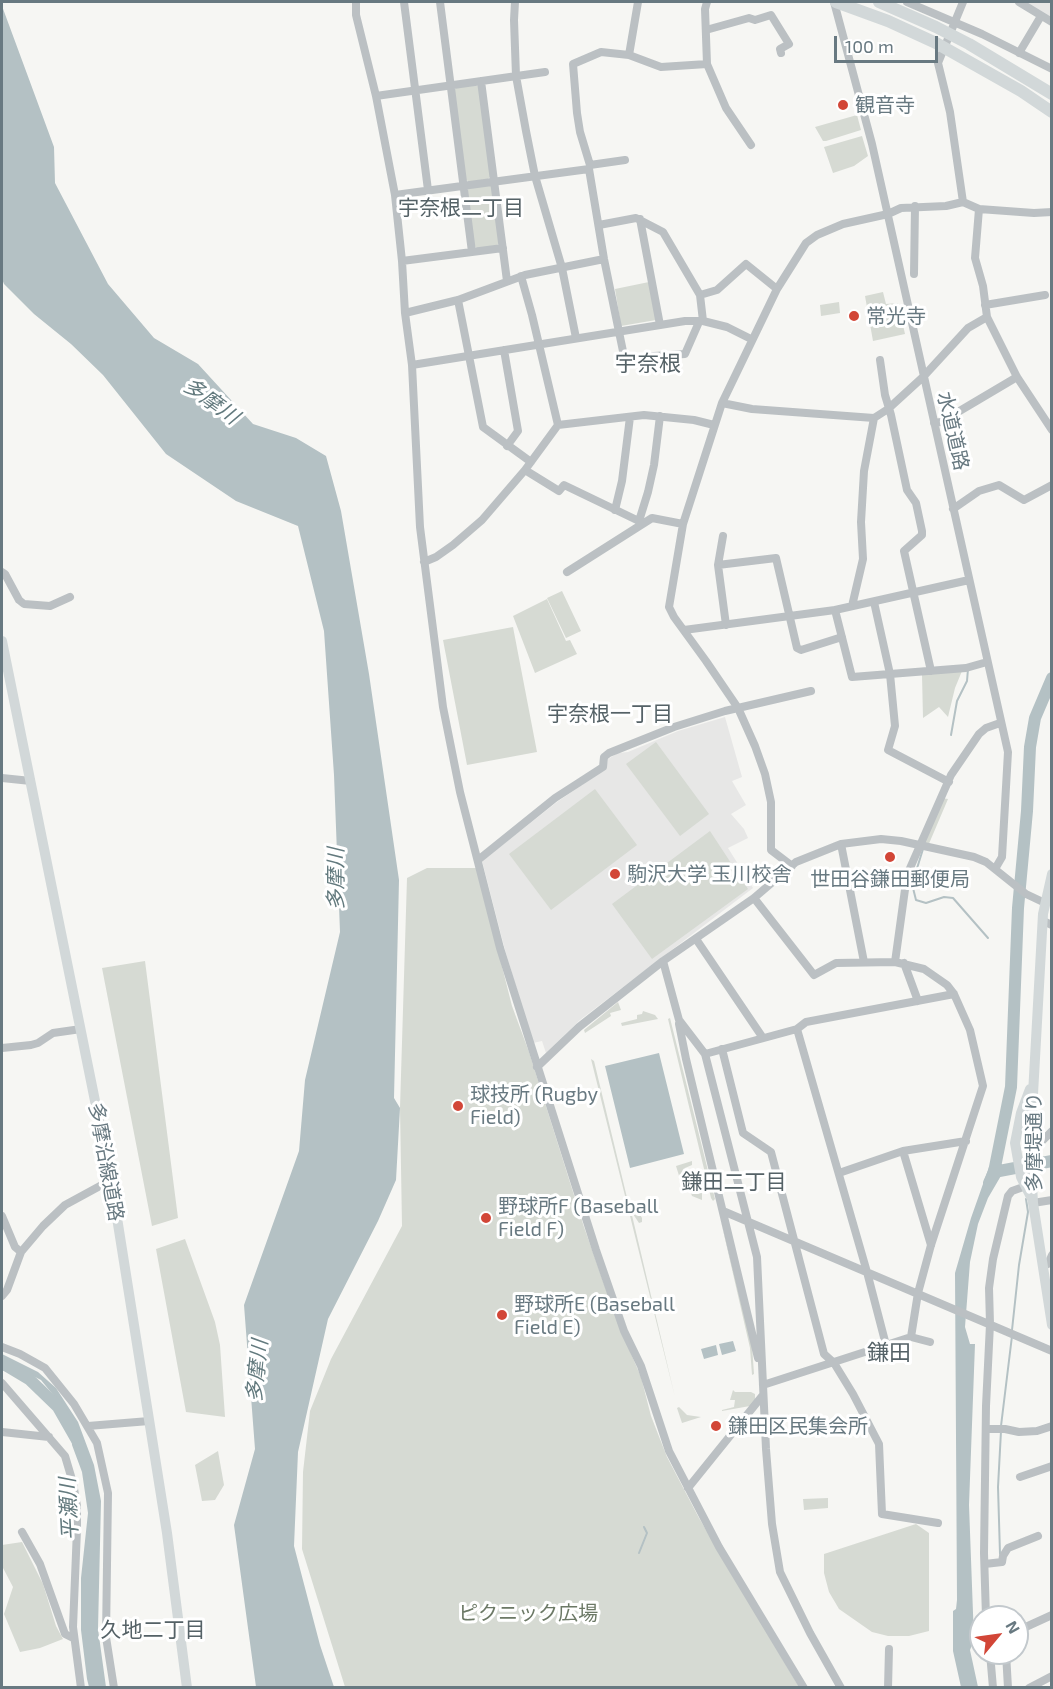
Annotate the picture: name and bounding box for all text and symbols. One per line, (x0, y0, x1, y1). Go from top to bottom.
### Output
scale bar (837, 24, 940, 62)
text: 100 m (845, 35, 894, 57)
place label: 観音寺 (855, 93, 915, 117)
marker: 観音寺 (836, 98, 850, 112)
district label: 宇奈根二丁目 (398, 195, 524, 221)
place label: 常光寺 (866, 304, 926, 328)
marker: 常光寺 (847, 309, 861, 323)
district label: 宇奈根 (615, 351, 681, 377)
water label: 多摩川 (178, 372, 244, 430)
street label: 水道道路 (932, 389, 974, 473)
district label: 宇奈根一丁目 (547, 701, 673, 727)
water label: 多摩川 (323, 848, 349, 910)
marker: 世田谷鎌田郵便局 (883, 850, 897, 864)
place label: 駒沢大学 玉川校舎 (627, 862, 791, 886)
marker: 駒沢大学 玉川校舎 (608, 867, 622, 881)
place label: 世田谷鎌田郵便局 (810, 867, 970, 891)
place label: 球技所 (Rugby Field) (470, 1082, 598, 1129)
street label: 多摩堤通り (1022, 1092, 1046, 1192)
marker: 球技所 (Rugby Field) (451, 1099, 465, 1113)
street label: 多摩沿線道路 (84, 1101, 128, 1223)
district label: 鎌田二丁目 (682, 1169, 786, 1195)
place label: 野球所F (Baseball Field F) (498, 1194, 659, 1241)
marker: 野球所F (Baseball Field F) (479, 1211, 493, 1225)
place label: 野球所E (Baseball Field E) (514, 1292, 675, 1339)
marker: 野球所E (Baseball Field E) (495, 1308, 509, 1322)
water label: 多摩川 (241, 1338, 273, 1404)
district label: 鎌田 (867, 1340, 911, 1366)
place label: 鎌田区民集会所 (728, 1414, 868, 1438)
marker: 鎌田区民集会所 (709, 1419, 723, 1433)
water label: 平瀬川 (55, 1477, 83, 1541)
park label: ピクニック広場 (458, 1601, 598, 1625)
north arrow (969, 1605, 1029, 1665)
district label: 久地二丁目 (101, 1617, 205, 1643)
text: N (1002, 1617, 1025, 1637)

